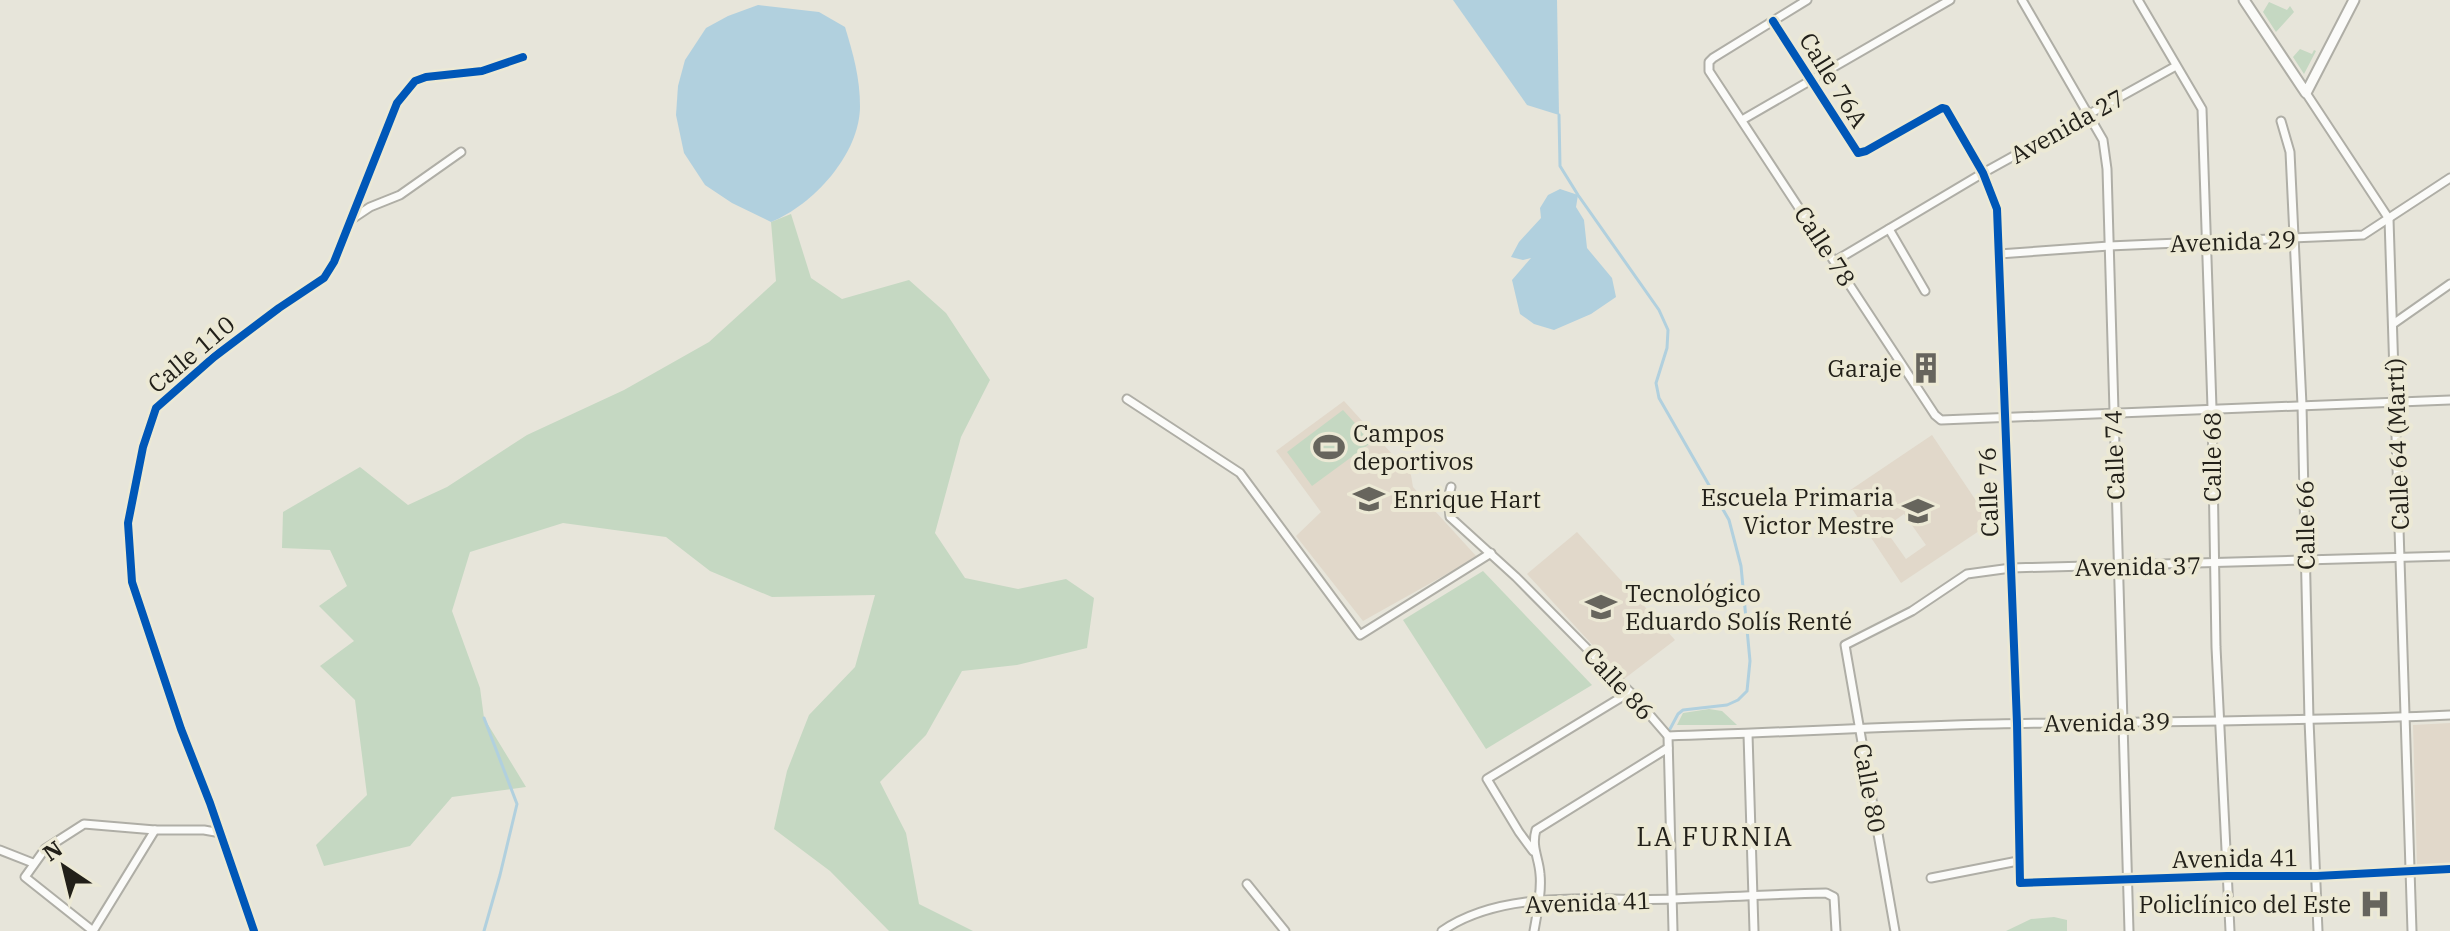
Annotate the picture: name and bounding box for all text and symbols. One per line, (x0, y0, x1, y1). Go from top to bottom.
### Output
street label: Calle 76A (1792, 26, 1876, 134)
street label: Avenida 27 (2004, 81, 2130, 171)
street label: Calle 78 (1787, 200, 1863, 292)
street label: Avenida 29 (2169, 223, 2297, 259)
street label: Calle 110 (141, 308, 241, 400)
building icon: Garaje (1909, 351, 1943, 385)
place label: Garaje (1827, 352, 1902, 384)
street label: Calle 64 (Martí) (2378, 357, 2416, 531)
street label: Calle 74 (2096, 409, 2132, 501)
street label: Calle 68 (2196, 412, 2228, 502)
place label: Campos deportivos (1353, 417, 1474, 477)
sports icon: Campos deportivos (1312, 430, 1346, 464)
street label: Calle 76 (1970, 446, 2006, 538)
street label: Calle 66 (2288, 480, 2322, 570)
place label: Escuela Primaria Victor Mestre (1701, 481, 1894, 541)
school or university icon: Enrique Hart (1352, 482, 1386, 516)
place label: Enrique Hart (1393, 483, 1541, 515)
school or university icon: Escuela Primaria Victor Mestre (1901, 494, 1935, 528)
street label: Avenida 37 (2075, 549, 2201, 583)
place label: Tecnológico Eduardo Solís Renté (1625, 577, 1852, 637)
school or university icon: Tecnológico Eduardo Solís Renté (1584, 590, 1618, 624)
street label: Calle 86 (1577, 639, 1661, 727)
street label: Avenida 39 (2044, 705, 2170, 739)
street label: Calle 80 (1846, 741, 1894, 835)
district label: LA FURNIA (1636, 819, 1794, 853)
north arrow (24, 827, 104, 907)
text: N (37, 833, 68, 867)
street label: Avenida 41 (2172, 841, 2298, 875)
street label: Avenida 41 (1524, 884, 1652, 920)
hospital icon: Policlínico del Este (2358, 887, 2392, 921)
place label: Policlínico del Este (2138, 888, 2351, 920)

